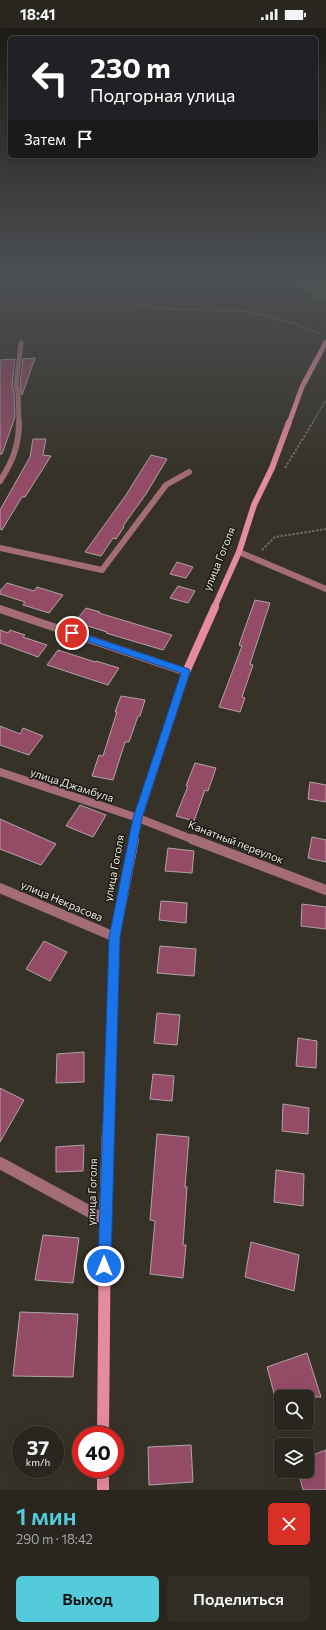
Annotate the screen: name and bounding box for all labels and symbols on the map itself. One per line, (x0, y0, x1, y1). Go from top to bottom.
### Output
street label: улица Гоголя (200, 525, 237, 593)
pin (55, 616, 89, 650)
street label: улица Джамбула (29, 765, 116, 804)
street label: Канатный переулок (187, 817, 286, 866)
street label: улица Гоголя (101, 834, 126, 902)
street label: улица Некрасова (19, 877, 105, 924)
street label: улица Гоголя (84, 1158, 99, 1226)
position arrow (83, 1245, 125, 1287)
speed limit sign: 40 (72, 1426, 124, 1478)

